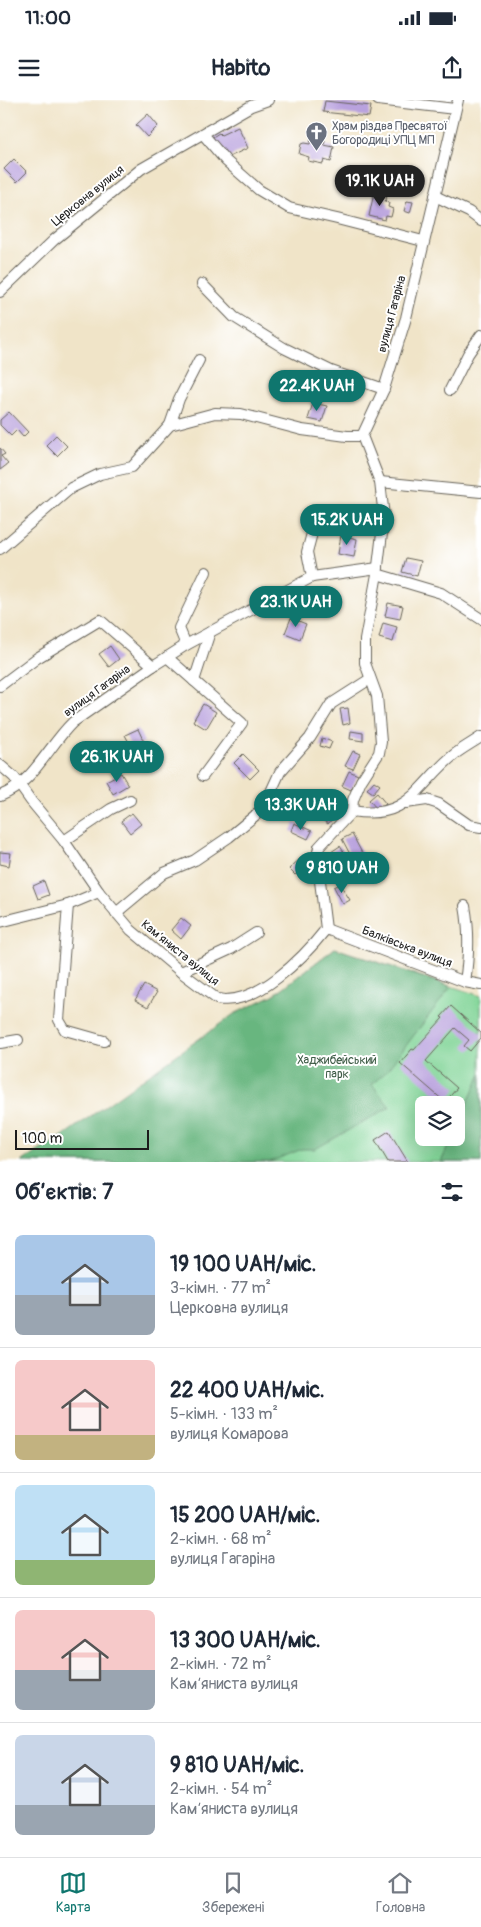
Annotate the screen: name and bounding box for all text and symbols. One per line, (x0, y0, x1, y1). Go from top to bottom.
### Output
text: 11:00 (25, 6, 71, 30)
icon: menu (15, 54, 43, 82)
text: Habito (211, 54, 270, 82)
icon: share (438, 54, 466, 82)
place label: Храм різдва Пресвятої Богородиці УПЦ МП (332, 119, 448, 148)
church icon: Храм різдва Пресвятої Богородиці УПЦ МП (304, 121, 328, 152)
street label: Церковна вулиця (49, 162, 127, 230)
pin: 19.1K UAH (323, 164, 437, 207)
text: 19.1K UAH (346, 171, 414, 191)
street label: вулиця Гагаріна (375, 274, 410, 354)
pin: 22.4K UAH (260, 370, 374, 412)
text: 22.4K UAH (280, 376, 354, 396)
pin: 15.2K UAH (290, 504, 404, 546)
text: 15.2K UAH (311, 510, 383, 530)
pin: 23.1K UAH (239, 586, 353, 628)
text: 23.1K UAH (260, 592, 332, 612)
street label: вулиця Гагаріна (61, 662, 134, 720)
pin: 26.1K UAH (60, 740, 174, 783)
text: 26.1K UAH (81, 747, 153, 767)
pin: 13.3K UAH (244, 788, 358, 831)
text: 13.3K UAH (265, 795, 337, 815)
pin: 9 810 UAH (285, 852, 399, 894)
text: 9 810 UAH (306, 858, 378, 878)
street label: Камʼяниста вулиця (138, 917, 222, 989)
street label: Балківська вулиця (360, 923, 454, 971)
park label: Хаджибейський парк (297, 1053, 377, 1082)
map controls (415, 1096, 465, 1146)
button: layers (415, 1096, 465, 1146)
scale bar (15, 1127, 149, 1150)
text: 100 m (22, 1130, 62, 1147)
icon: filters (438, 1178, 466, 1206)
text: Об’єктів: 7 (15, 1179, 113, 1206)
text: 19 100 UAH/міс. (170, 1251, 316, 1278)
icon: home (55, 1255, 115, 1315)
text: 3-кімн. · 77 m² (170, 1278, 271, 1298)
text: Церковна вулиця (170, 1298, 288, 1318)
text: 22 400 UAH/міс. (170, 1377, 325, 1404)
icon: home (55, 1380, 115, 1440)
text: 5-кімн. · 133 m² (170, 1404, 278, 1424)
text: вулиця Комарова (170, 1424, 289, 1444)
text: 15 200 UAH/міс. (170, 1502, 320, 1529)
icon: home (55, 1505, 115, 1565)
text: 2-кімн. · 68 m² (170, 1529, 272, 1549)
text: вулиця Гагаріна (170, 1549, 275, 1569)
text: 13 300 UAH/міс. (170, 1627, 321, 1654)
icon: home (55, 1630, 115, 1690)
text: 2-кімн. · 72 m² (170, 1654, 272, 1674)
text: Камʼяниста вулиця (170, 1674, 298, 1694)
text: 9 810 UAH/міс. (170, 1752, 304, 1779)
icon: home (55, 1755, 115, 1815)
text: 2-кімн. · 54 m² (170, 1779, 272, 1799)
text: Камʼяниста вулиця (170, 1799, 298, 1819)
tab: Карта (56, 1869, 90, 1916)
tab: Збережені (202, 1869, 264, 1916)
tab: Головна (376, 1869, 425, 1916)

